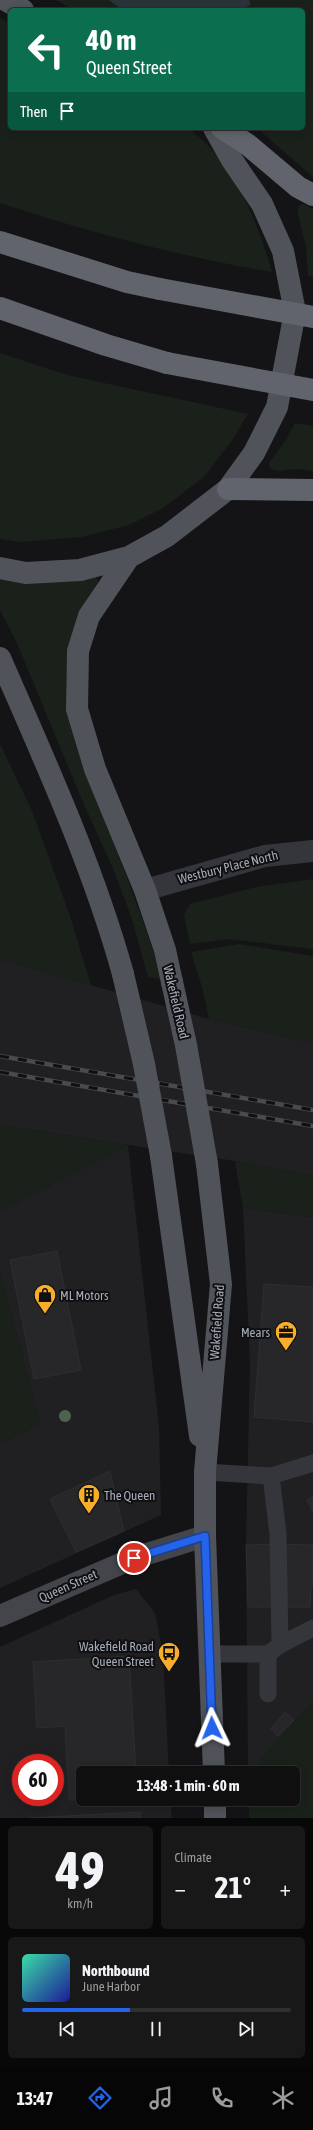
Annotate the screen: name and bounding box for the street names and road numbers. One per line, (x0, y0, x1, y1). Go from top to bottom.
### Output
street label: Westbury Place North (176, 847, 280, 887)
street label: Wakefield Road (160, 964, 192, 1040)
street label: Wakefield Road (207, 1284, 227, 1360)
street label: Queen Street (37, 1566, 100, 1606)

